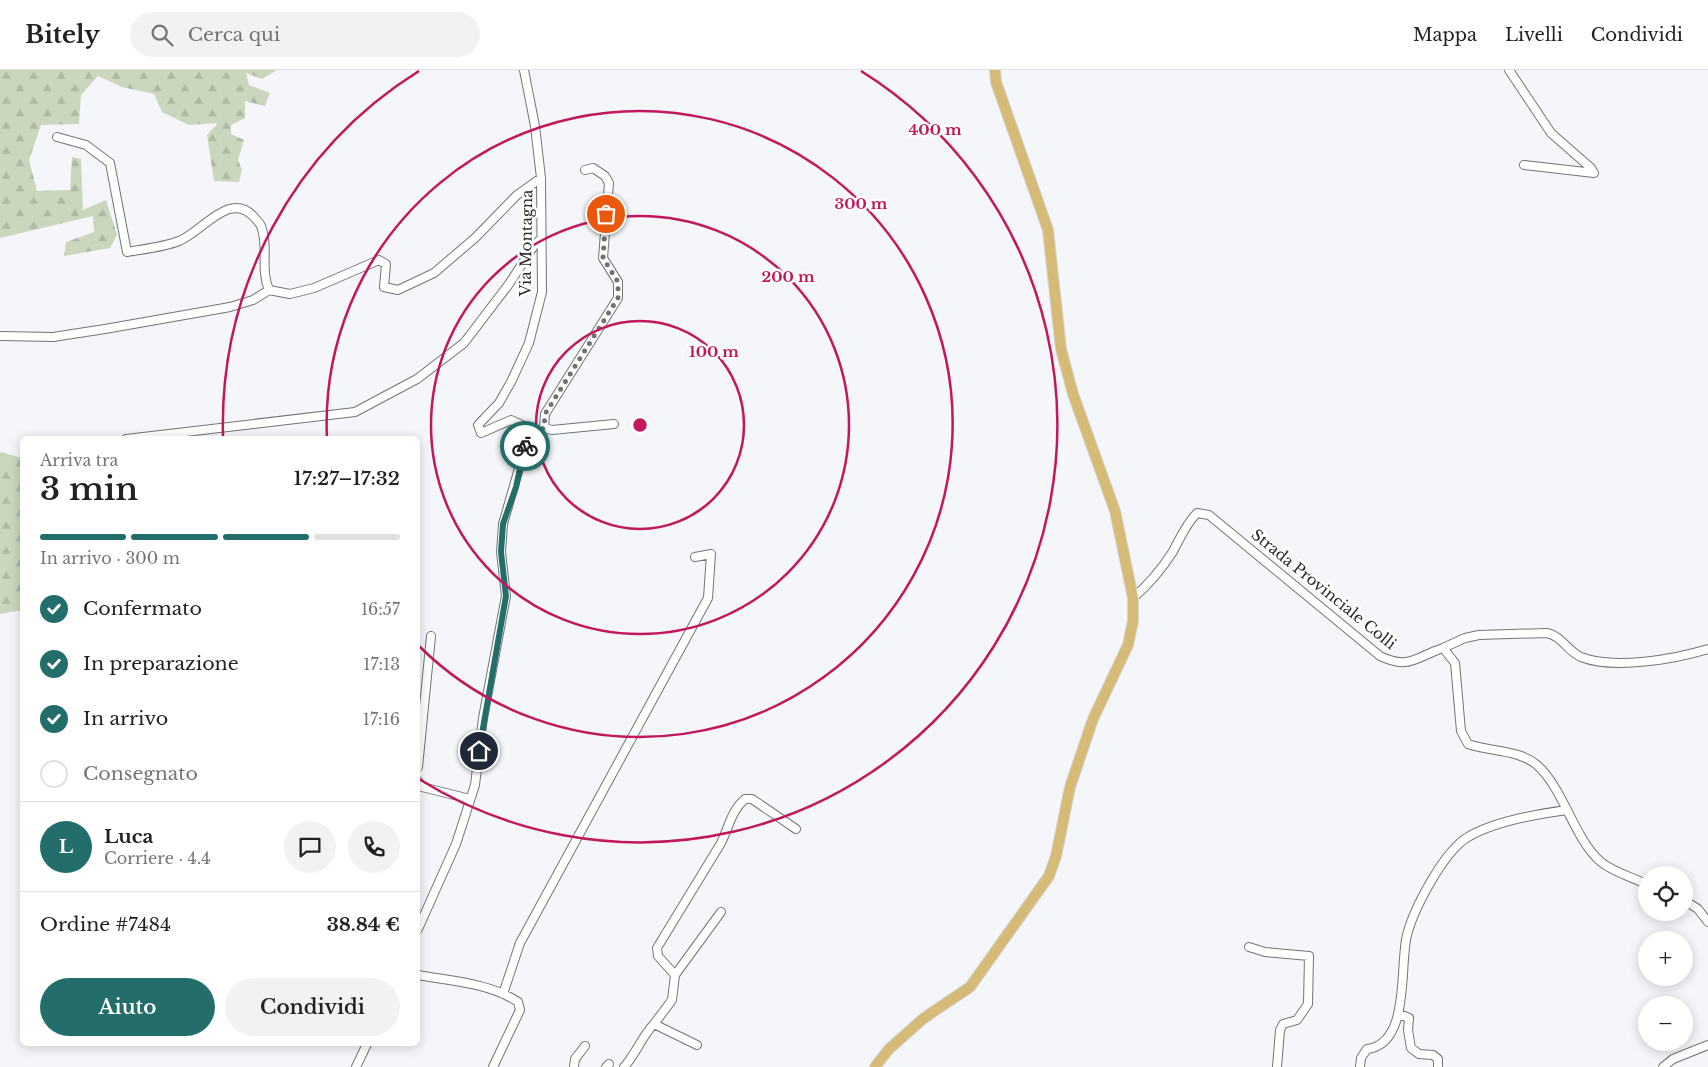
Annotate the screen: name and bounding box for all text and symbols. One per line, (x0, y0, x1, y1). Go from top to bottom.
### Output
search box (130, 12, 480, 57)
text: Bitely (25, 20, 100, 49)
icon: search (148, 21, 176, 49)
text: Cerca qui (188, 23, 280, 46)
text: Mappa (1413, 24, 1477, 46)
text: Livelli (1505, 24, 1563, 46)
text: Condividi (1591, 24, 1683, 46)
text: 400 m (908, 120, 962, 139)
street label: Via Montagna (516, 189, 536, 298)
pin (585, 193, 627, 235)
text: 300 m (835, 194, 888, 213)
icon: bag (592, 200, 620, 228)
text: 200 m (762, 267, 815, 286)
text: 100 m (689, 342, 739, 361)
centre of rings (631, 416, 649, 434)
courier (500, 421, 550, 471)
icon: bike (511, 432, 539, 460)
text: Arriva tra (40, 450, 118, 470)
text: 17:27–17:32 (294, 467, 400, 490)
text: 3 min (40, 469, 138, 509)
street label: Strada Provinciale Colli (1248, 525, 1400, 653)
text: In arrivo · 300 m (40, 548, 180, 568)
icon: check (40, 595, 68, 623)
text: Confermato (83, 597, 202, 620)
text: 16:57 (361, 599, 400, 619)
icon: check (40, 650, 68, 678)
text: In preparazione (83, 652, 239, 675)
text: 17:13 (363, 654, 400, 674)
icon: check (40, 705, 68, 733)
text: In arrivo (83, 707, 168, 730)
text: 17:16 (363, 709, 400, 729)
pin (458, 730, 500, 772)
icon: home (465, 737, 493, 765)
text: Consegnato (83, 762, 198, 785)
button: chat (284, 821, 336, 873)
button: phone (348, 821, 400, 873)
text: Luca (104, 825, 153, 848)
text: L (59, 835, 73, 858)
text: Corriere · 4.4 (104, 848, 211, 868)
map controls (1638, 866, 1693, 1051)
button: locate (1638, 866, 1693, 921)
text: Ordine #7484 (40, 913, 171, 936)
text: 38.84 € (327, 913, 400, 936)
button: + (1638, 931, 1693, 986)
button: Aiuto (40, 978, 215, 1036)
button: Condividi (225, 978, 400, 1036)
button: − (1638, 996, 1693, 1051)

